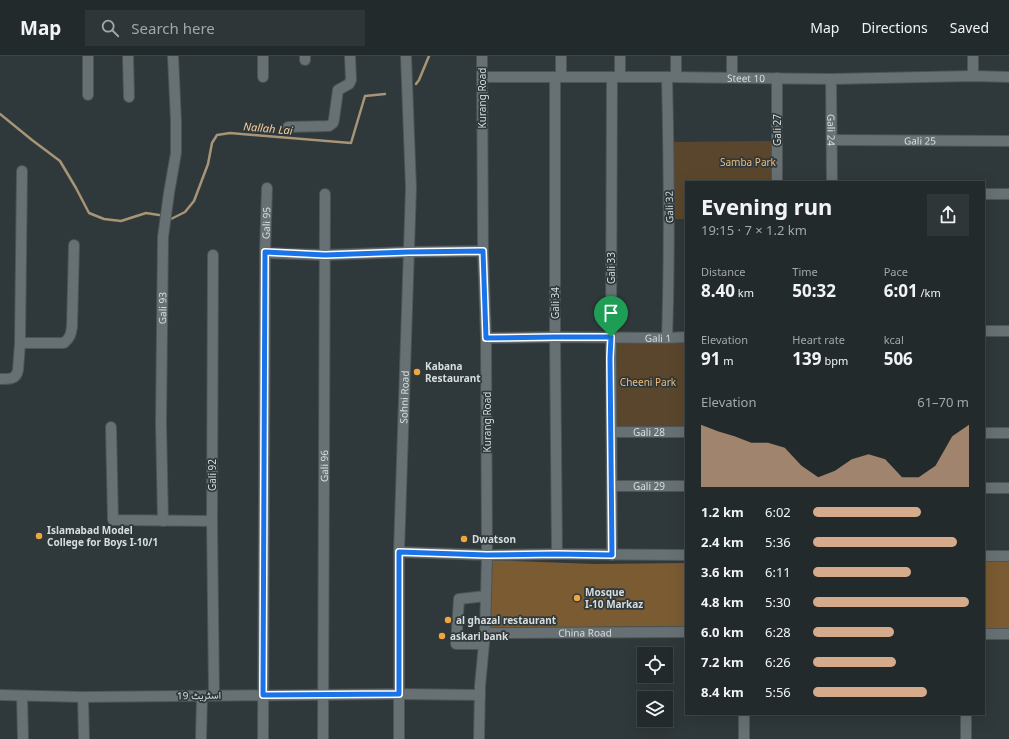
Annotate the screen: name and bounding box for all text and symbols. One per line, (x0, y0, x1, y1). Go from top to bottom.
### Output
search box (85, 10, 365, 46)
text: Map (20, 15, 61, 41)
icon: search (99, 17, 121, 39)
text: Search here (131, 18, 215, 38)
text: Map (810, 18, 839, 37)
text: Directions (861, 18, 928, 37)
text: Saved (950, 18, 989, 37)
street label: Kurang Road (475, 68, 489, 128)
street label: Steet 10 (727, 71, 765, 85)
street label: Gali 27 (770, 114, 784, 146)
street label: Gali 24 (824, 114, 839, 146)
water label: Nallah Lai (243, 118, 293, 138)
street label: Gali 25 (904, 133, 936, 148)
park label: Samba Park (720, 155, 777, 169)
street label: Gali 32 (662, 191, 676, 223)
text: Evening run (701, 191, 832, 221)
button: share (927, 194, 969, 236)
street label: Gali 95 (258, 206, 273, 239)
text: 19:15 · 7 × 1.2 km (701, 221, 807, 239)
street label: Gali 33 (604, 252, 618, 284)
text: Distance (701, 264, 746, 279)
text: Time (792, 264, 818, 279)
text: Pace (884, 264, 908, 279)
text: 8.40 (701, 279, 735, 302)
text: 50:32 (792, 279, 836, 302)
text: 6:01 (884, 279, 918, 302)
text: km (735, 285, 754, 300)
text: /km (918, 285, 941, 300)
street label: Gali 34 (548, 287, 562, 319)
street label: Gali 93 (155, 292, 169, 324)
pin (594, 296, 628, 337)
icon: arrive (600, 302, 622, 324)
street label: Gali 1 (645, 331, 672, 345)
text: Elevation (701, 332, 748, 347)
text: Heart rate (792, 332, 845, 347)
text: kcal (884, 332, 904, 347)
text: 91 (701, 347, 720, 370)
text: 139 (792, 347, 822, 370)
text: 506 (884, 347, 913, 370)
text: m (720, 353, 734, 368)
text: bpm (822, 353, 848, 368)
place label: Kabana Restaurant (425, 359, 481, 385)
marker: Kabana Restaurant (412, 367, 422, 377)
street label: Sohni Road (396, 370, 412, 424)
park label: Cheeni Park (620, 375, 677, 389)
street label: Kurang Road (480, 392, 494, 452)
text: Elevation (701, 393, 757, 411)
text: 61–70 m (917, 393, 969, 411)
street label: Gali 28 (633, 425, 665, 439)
street label: Gali 96 (317, 450, 331, 482)
street label: Gali 92 (205, 459, 219, 491)
street label: Gali 29 (633, 479, 665, 493)
text: 1.2 km (701, 503, 744, 521)
text: 6:02 (765, 503, 791, 521)
place label: Islamabad Model College for Boys I-10/1 (47, 523, 158, 549)
marker: Islamabad Model College for Boys I-10/1 (34, 531, 44, 541)
place label: Dwatson (472, 532, 516, 546)
text: 2.4 km (701, 533, 744, 551)
text: 5:36 (765, 533, 791, 551)
marker: Dwatson (459, 534, 469, 544)
text: 3.6 km (701, 563, 744, 581)
text: 6:11 (765, 563, 791, 581)
place label: Mosque I-10 Markaz (585, 585, 643, 611)
marker: Mosque I-10 Markaz (572, 593, 582, 603)
text: 4.8 km (701, 593, 744, 611)
text: 5:30 (765, 593, 791, 611)
place label: al ghazal restaurant (456, 613, 557, 627)
marker: al ghazal restaurant (443, 615, 453, 625)
text: 6.0 km (701, 623, 744, 641)
text: 6:28 (765, 623, 791, 641)
street label: China Road (558, 625, 612, 640)
place label: askari bank (450, 629, 509, 643)
marker: askari bank (437, 631, 447, 641)
map controls (637, 647, 673, 727)
button: locate (637, 647, 673, 683)
text: 7.2 km (701, 653, 744, 671)
text: 6:26 (765, 653, 791, 671)
text: 8.4 km (701, 683, 744, 701)
text: 5:56 (765, 683, 791, 701)
street label: اسٹریٹ 19 (177, 688, 221, 702)
button: layers (637, 691, 673, 727)

